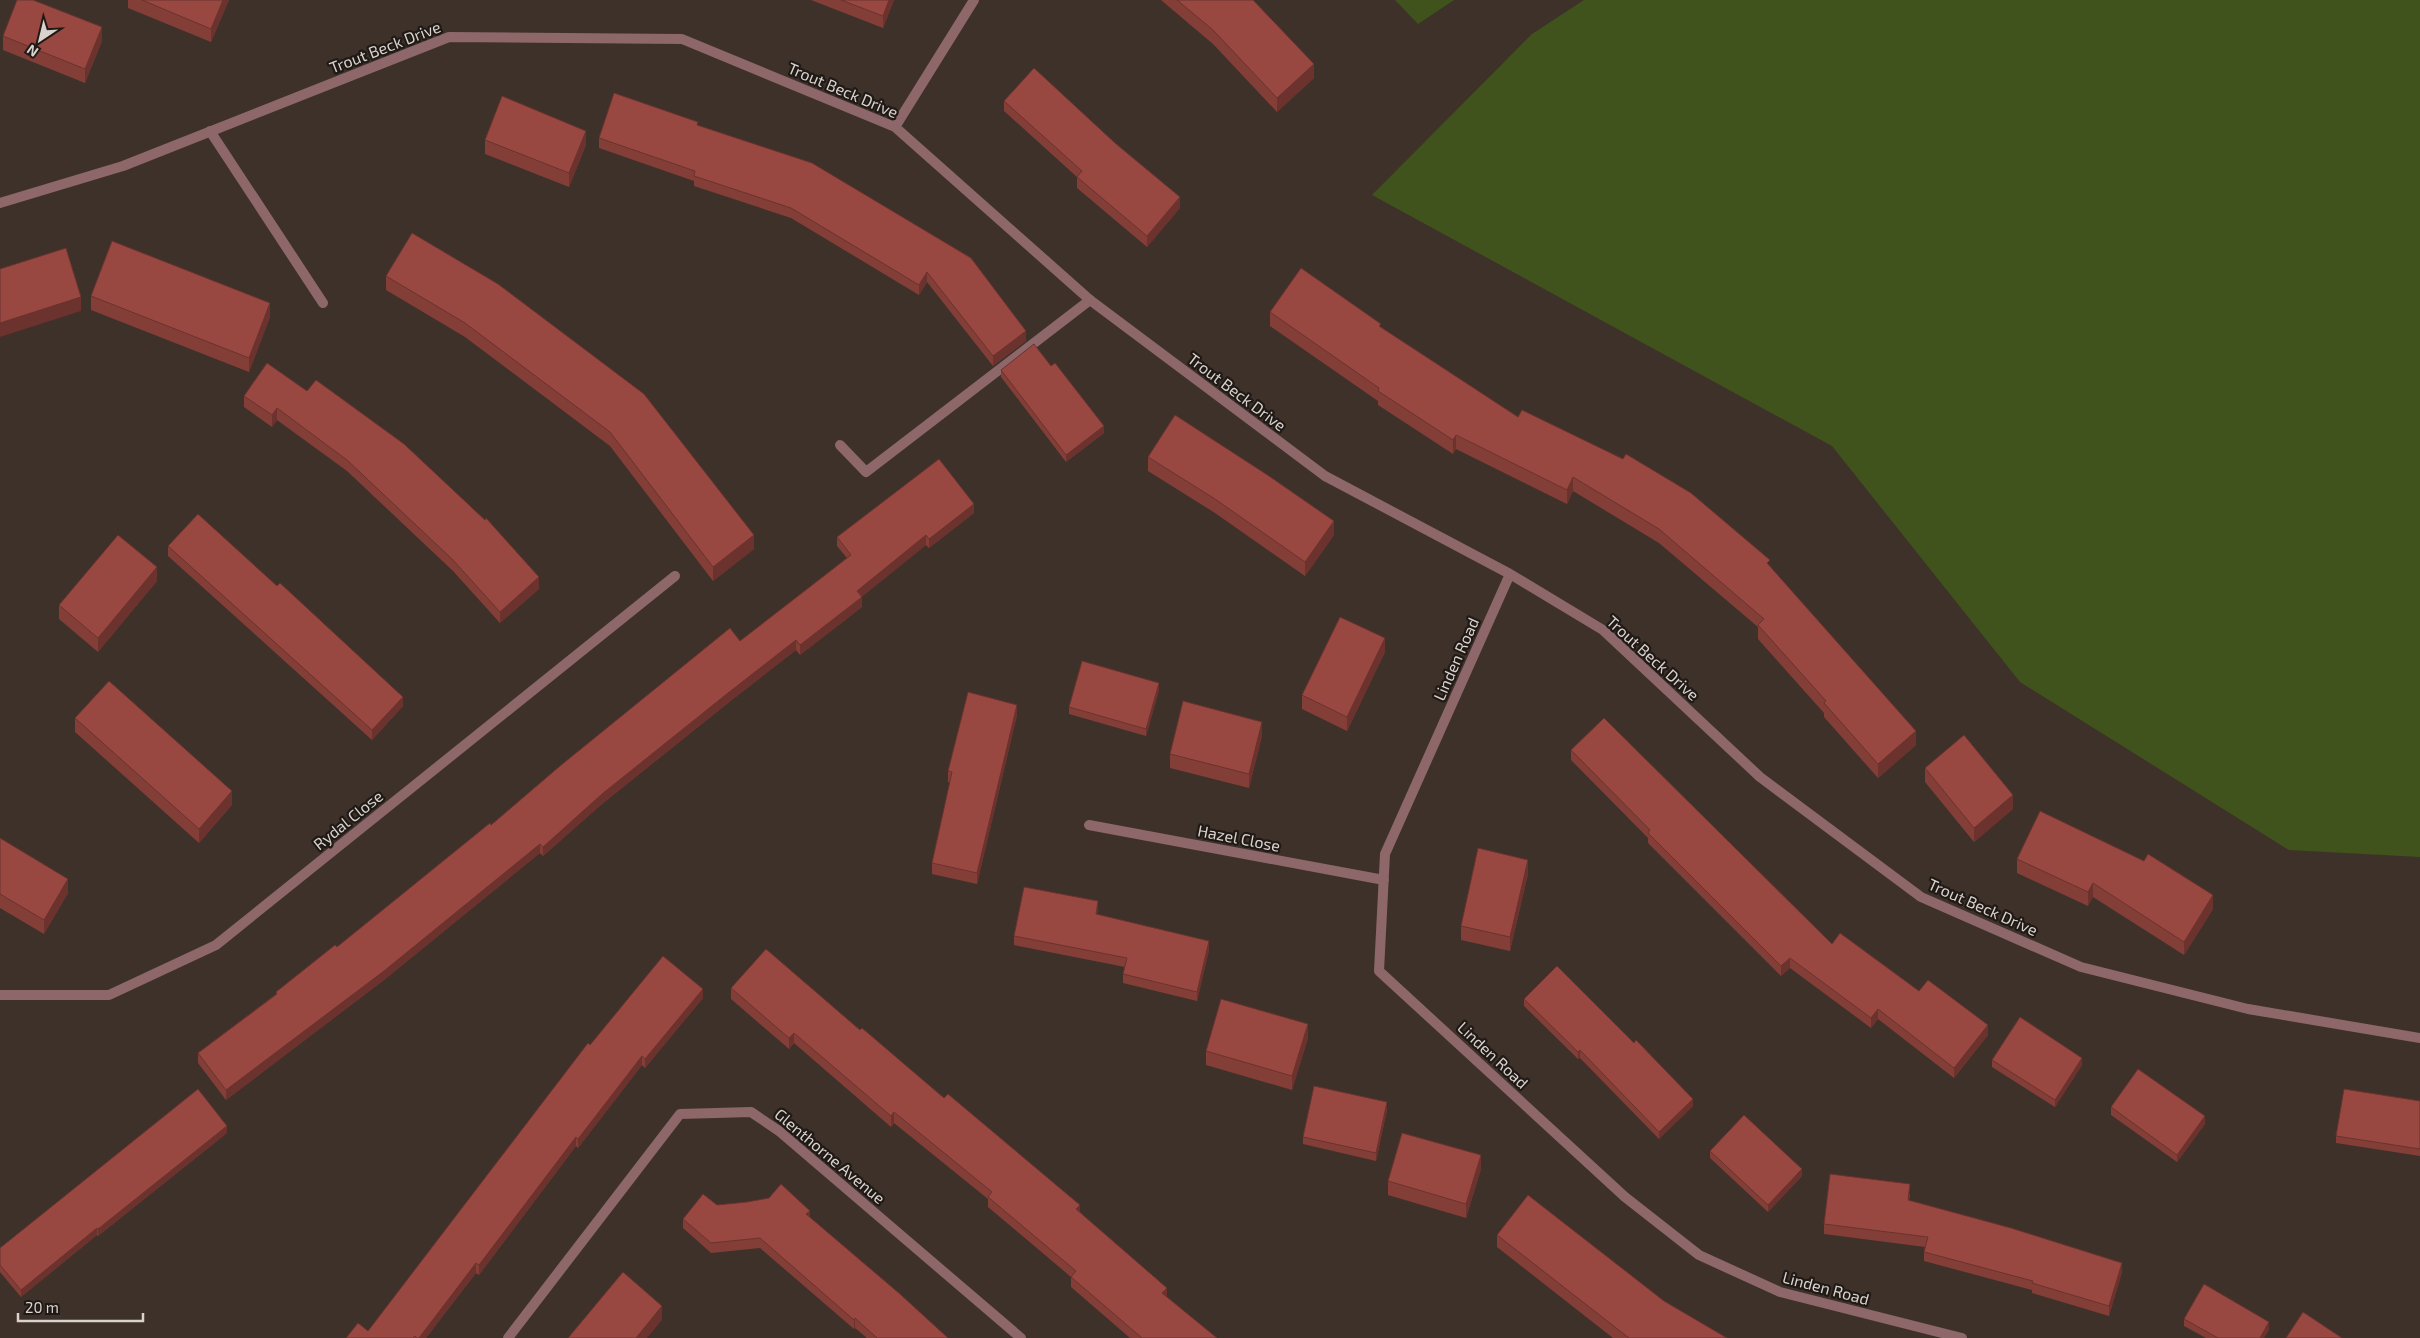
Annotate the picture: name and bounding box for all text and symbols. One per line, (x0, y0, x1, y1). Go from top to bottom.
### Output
north arrow (15, 15, 65, 65)
street label: Trout Beck Drive (326, 17, 443, 77)
text: N (23, 41, 41, 61)
street label: Trout Beck Drive (785, 58, 901, 121)
street label: Trout Beck Drive (1185, 349, 1290, 435)
street label: Trout Beck Drive (1603, 611, 1703, 704)
street label: Linden Road (1429, 614, 1482, 703)
street label: Rydal Close (309, 786, 386, 853)
street label: Hazel Close (1196, 820, 1282, 855)
street label: Trout Beck Drive (1926, 874, 2041, 939)
street label: Linden Road (1454, 1017, 1532, 1092)
street label: Glenthorne Avenue (771, 1104, 889, 1207)
street label: Linden Road (1781, 1267, 1872, 1308)
scale bar (18, 1290, 142, 1322)
text: 20 m (25, 1298, 59, 1316)

